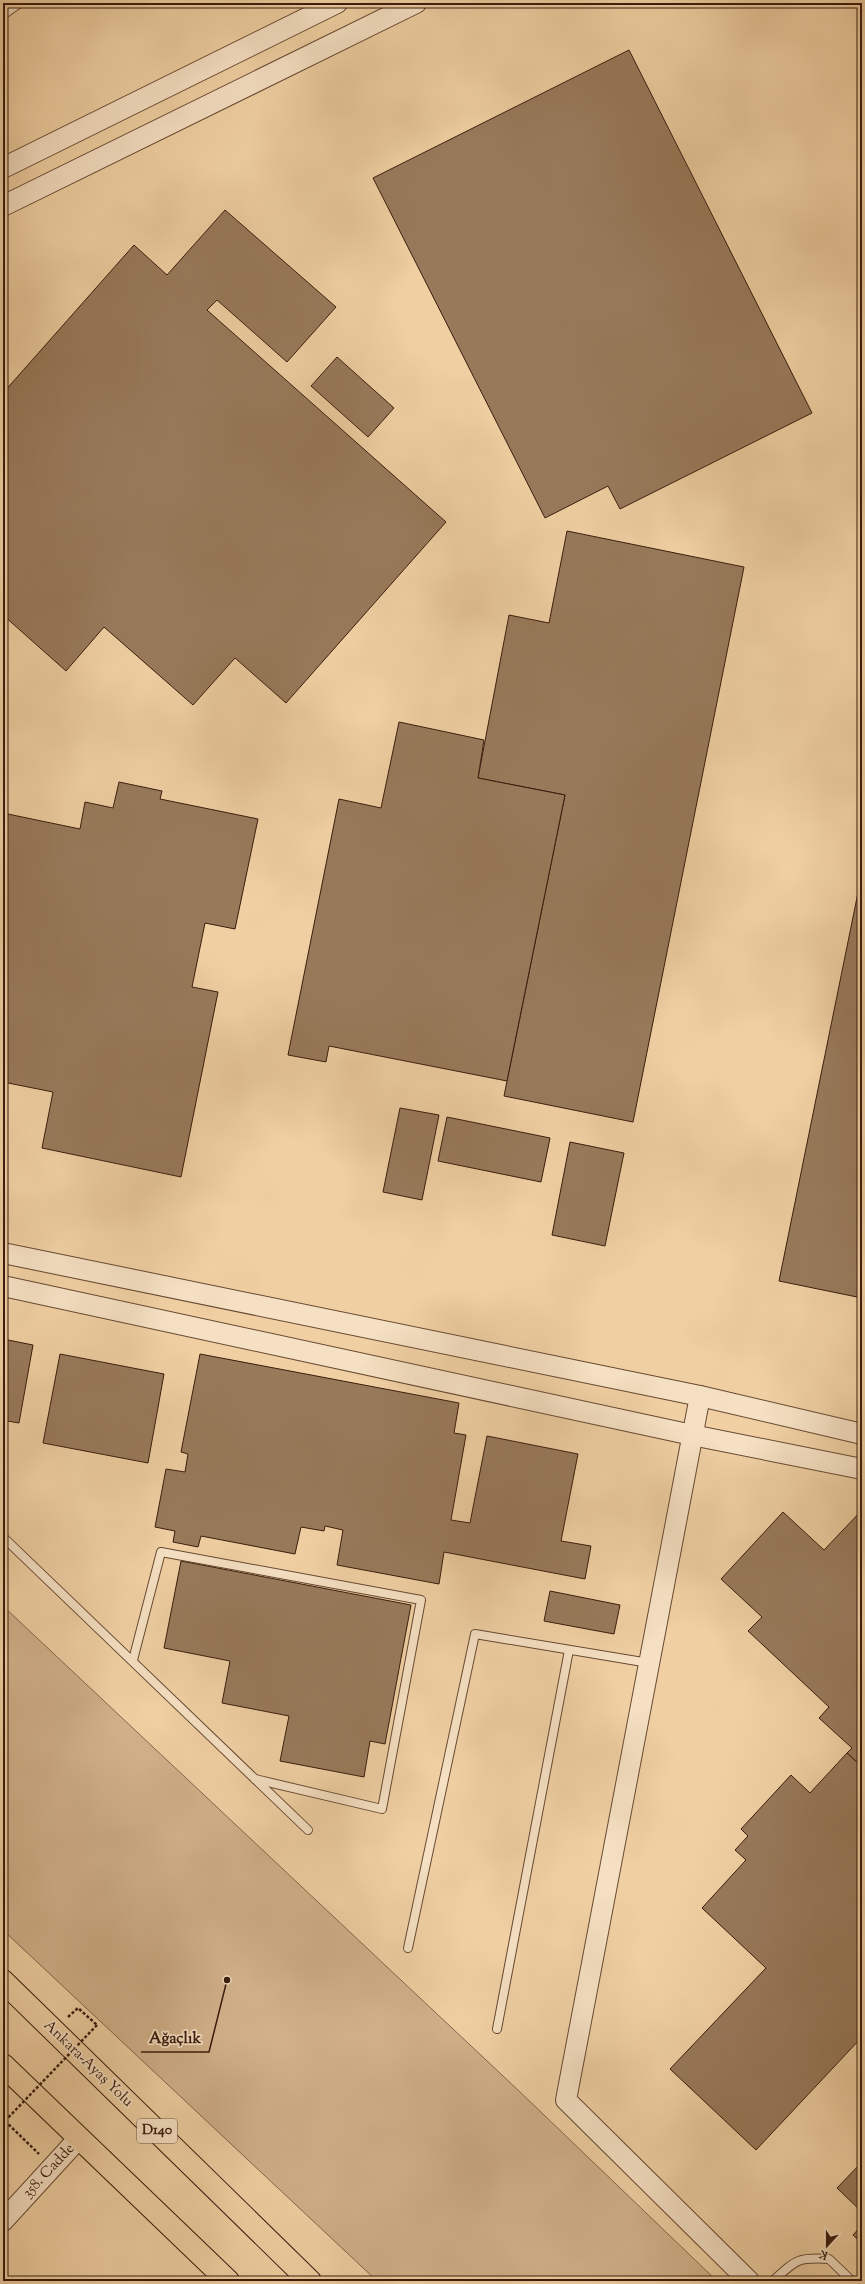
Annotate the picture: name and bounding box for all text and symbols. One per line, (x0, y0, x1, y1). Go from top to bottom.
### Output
street label: Ankara-Ayaş Yolu (38, 2016, 138, 2113)
callout: Ağaçlık (141, 2024, 209, 2052)
text: Ağaçlık (149, 2028, 202, 2051)
road number: D140 (137, 2119, 177, 2143)
street label: 358. Cadde (18, 2139, 80, 2203)
north arrow (807, 2226, 847, 2266)
text: K (817, 2245, 831, 2264)

